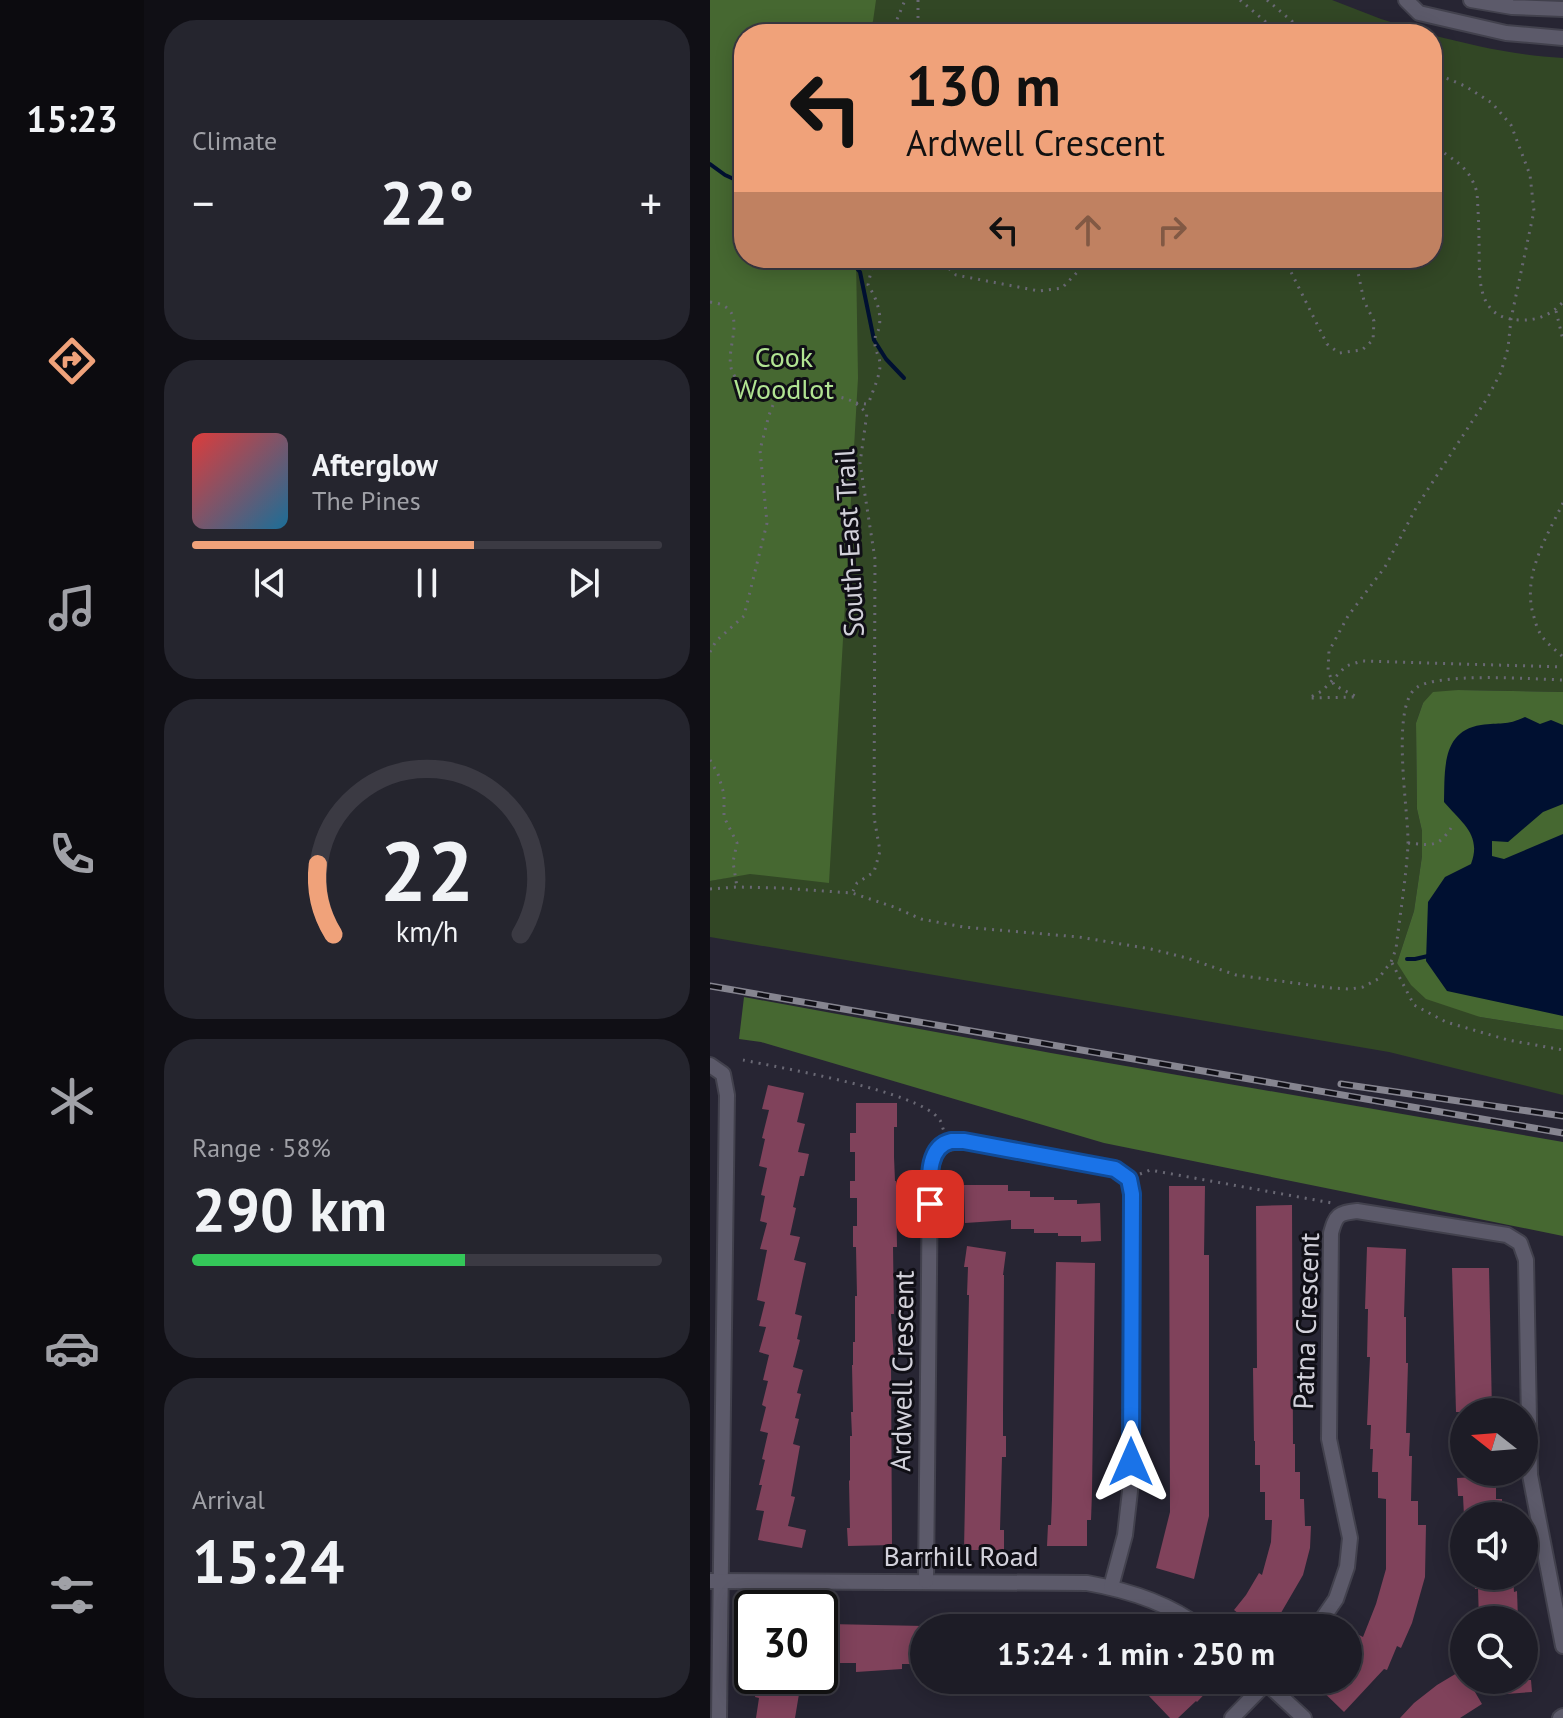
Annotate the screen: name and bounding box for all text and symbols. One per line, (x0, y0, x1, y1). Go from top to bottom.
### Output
text: 130 m (906, 49, 1061, 121)
icon: left (774, 56, 878, 160)
text: 15:23 (26, 95, 118, 142)
text: Ardwell Crescent (906, 119, 1165, 166)
text: Climate (192, 124, 277, 157)
text: 22° (380, 163, 474, 241)
text: − (192, 174, 214, 231)
text: + (640, 174, 662, 231)
icon: left (982, 208, 1026, 252)
icon: ahead (1066, 208, 1110, 252)
icon: right (1150, 208, 1194, 252)
icon: directions (44, 333, 100, 389)
park label: Cook Woodlot (734, 338, 834, 407)
text: Afterglow (312, 445, 438, 484)
street label: South-East Trail (825, 448, 872, 638)
text: The Pines (312, 484, 421, 517)
icon: previous (248, 561, 292, 605)
icon: pause (405, 561, 449, 605)
icon: next (562, 561, 606, 605)
icon: music (44, 580, 100, 636)
text: 22 (380, 816, 474, 924)
icon: phone (44, 826, 100, 882)
text: km/h (396, 913, 458, 950)
icon: climate (44, 1073, 100, 1129)
text: Range · 58% (192, 1131, 331, 1164)
text: 290 km (192, 1170, 387, 1248)
pin (896, 1170, 964, 1238)
icon: arrive (908, 1182, 952, 1226)
street label: Patna Crescent (1284, 1231, 1327, 1410)
street label: Ardwell Crescent (881, 1270, 922, 1472)
icon: car (44, 1320, 100, 1376)
north arrow (1450, 1398, 1538, 1486)
map controls (1450, 1398, 1538, 1694)
position arrow (1089, 1420, 1173, 1504)
text: Arrival (192, 1483, 265, 1516)
button: sound (1450, 1502, 1538, 1590)
text: 15:24 (192, 1522, 344, 1600)
street label: Barrhill Road (883, 1537, 1039, 1574)
icon: filters (44, 1567, 100, 1623)
speed limit sign: 30 (734, 1590, 838, 1694)
button: search (1450, 1606, 1538, 1694)
text: 15:24 · 1 min · 250 m (997, 1634, 1275, 1673)

